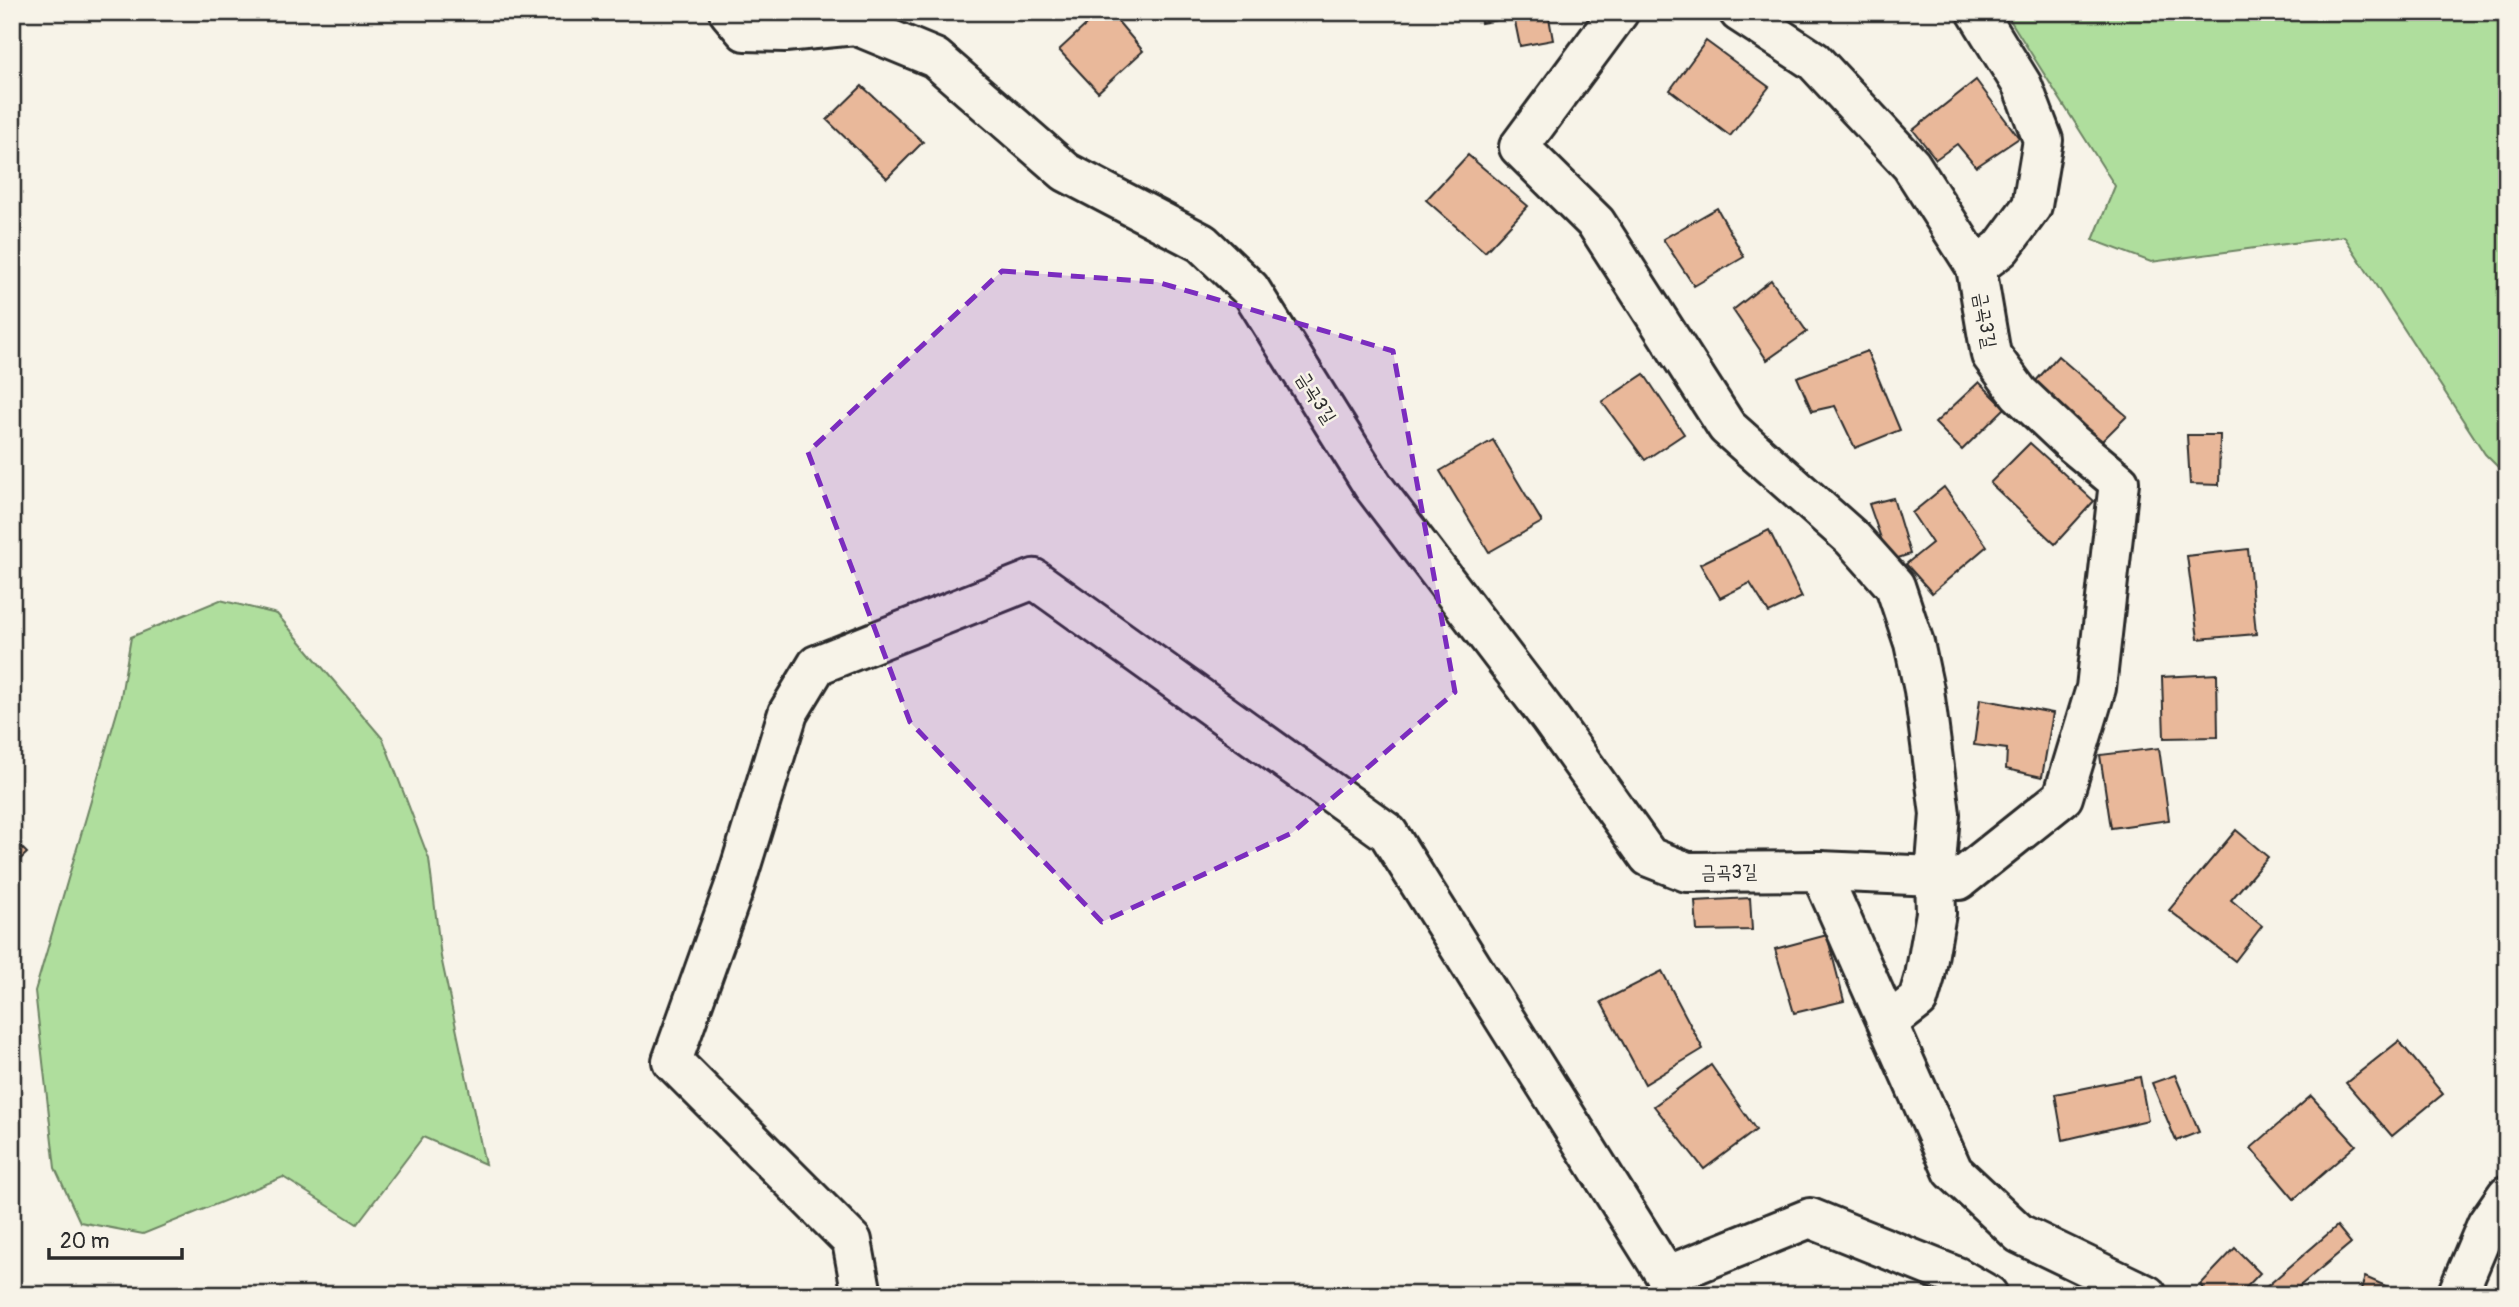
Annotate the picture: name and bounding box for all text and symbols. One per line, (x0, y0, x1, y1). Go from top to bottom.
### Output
street label: 금곡3길 (1968, 290, 2002, 350)
street label: 금곡3길 (1291, 367, 1341, 428)
street label: 금곡3길 (1701, 860, 1757, 884)
scale bar (49, 1216, 182, 1260)
text: 20 m (60, 1228, 109, 1255)

